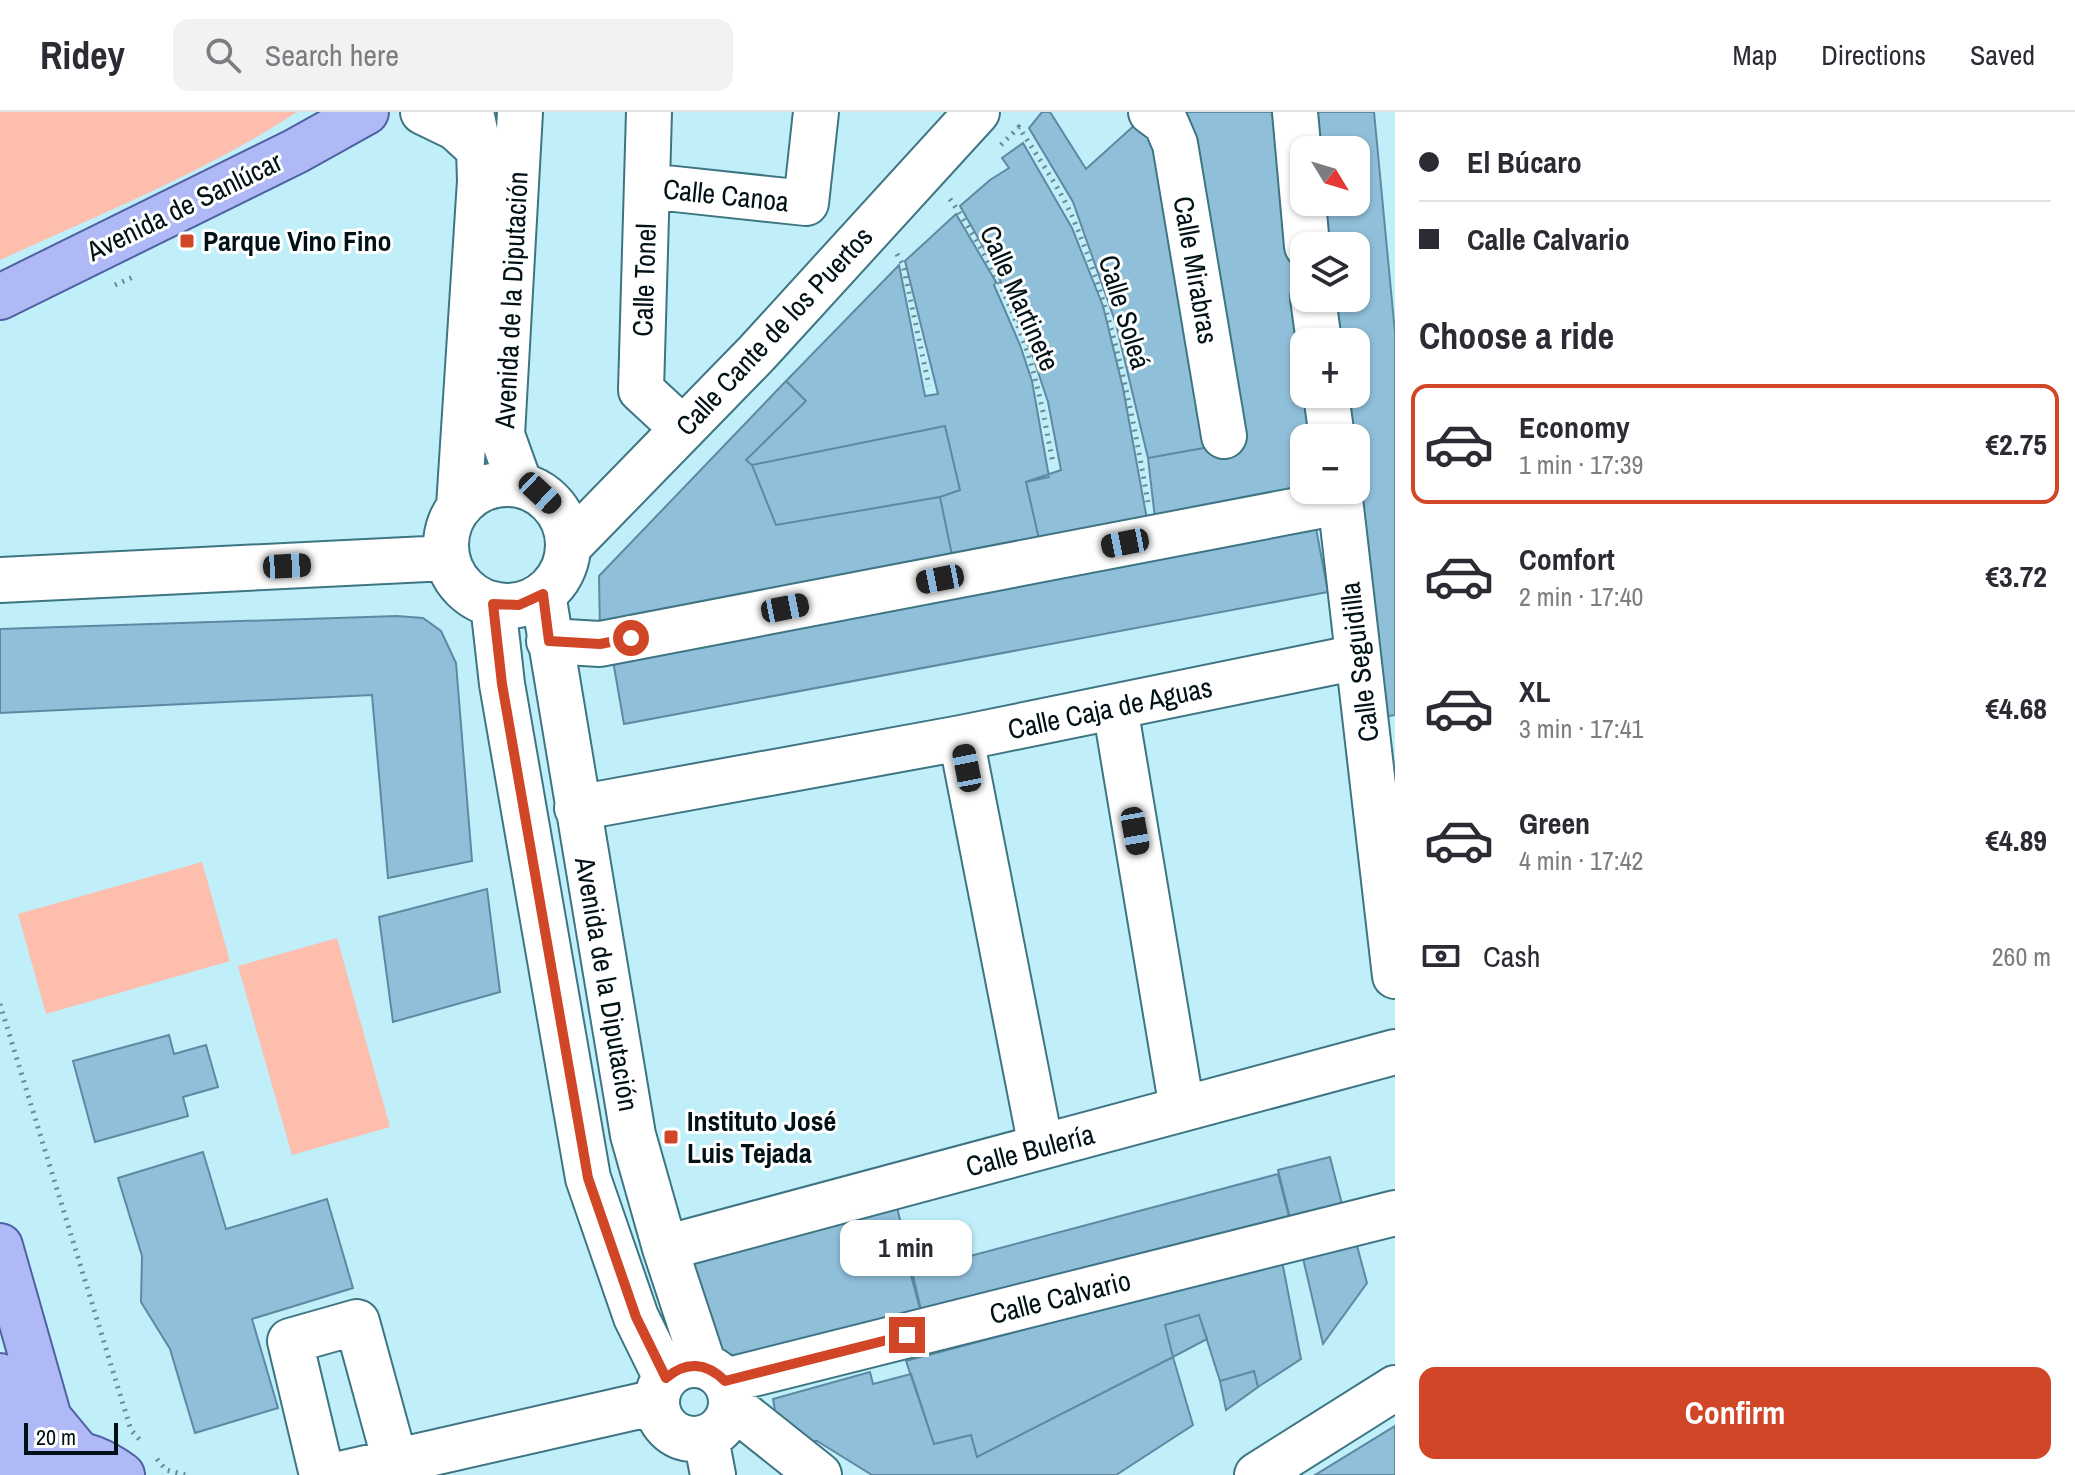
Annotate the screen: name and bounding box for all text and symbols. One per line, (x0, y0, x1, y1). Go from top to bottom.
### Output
search box (173, 19, 733, 91)
text: Ridey (40, 30, 125, 81)
icon: search (201, 33, 245, 77)
text: Search here (265, 35, 399, 75)
text: Map (1733, 36, 1777, 74)
text: Directions (1821, 36, 1926, 74)
text: Saved (1970, 36, 2035, 74)
north arrow (1290, 136, 1370, 216)
map controls (1290, 136, 1370, 504)
street label: Avenida de Sanlúcar (79, 142, 288, 270)
text: El Búcaro (1467, 142, 1582, 182)
street label: Avenida de la Diputación (485, 170, 537, 431)
street label: Calle Canoa (661, 170, 791, 221)
street label: Calle Mirabras (1164, 193, 1228, 347)
street label: Calle Cante de los Puertos (667, 218, 881, 444)
street label: Calle Martinete (971, 219, 1069, 377)
text: Calle Calvario (1467, 219, 1630, 259)
place label: Parque Vino Fino (203, 222, 391, 260)
street label: Calle Tonel (623, 223, 665, 337)
marker: Parque Vino Fino (178, 232, 196, 250)
button: layers (1290, 232, 1370, 312)
street label: Calle Soleá (1090, 250, 1160, 374)
text: Choose a ride (1419, 312, 1614, 360)
button: + (1290, 328, 1370, 408)
text: Economy (1519, 407, 1630, 447)
icon: car (1423, 408, 1495, 480)
button: − (1290, 424, 1370, 504)
text: €2.75 (1985, 424, 2047, 464)
text: 1 min · 17:39 (1519, 447, 1643, 482)
car (514, 468, 566, 518)
car (1099, 527, 1151, 559)
text: Comfort (1519, 539, 1615, 579)
icon: car (1423, 540, 1495, 612)
car (262, 553, 312, 579)
text: €3.72 (1985, 556, 2047, 596)
car (914, 563, 966, 595)
text: 2 min · 17:40 (1519, 579, 1643, 614)
street label: Calle Seguidilla (1330, 580, 1388, 744)
car (759, 592, 811, 624)
route start (613, 620, 649, 656)
street label: Calle Caja de Aguas (1004, 668, 1216, 748)
text: XL (1519, 671, 1550, 711)
icon: car (1423, 672, 1495, 744)
text: €4.68 (1985, 688, 2047, 728)
text: 3 min · 17:41 (1519, 711, 1643, 746)
car (951, 742, 983, 794)
text: Green (1519, 803, 1590, 843)
icon: car (1423, 804, 1495, 876)
car (1119, 805, 1151, 857)
text: €4.89 (1985, 820, 2047, 860)
text: 4 min · 17:42 (1519, 843, 1643, 878)
street label: Avenida de la Diputación (566, 853, 648, 1114)
icon: cash (1419, 934, 1463, 978)
text: Cash (1483, 936, 1540, 976)
text: 260 m (1992, 939, 2051, 974)
place label: Instituto José Luis Tejada (687, 1102, 836, 1172)
street label: Calle Bulería (962, 1115, 1099, 1185)
marker: Instituto José Luis Tejada (662, 1128, 680, 1146)
callout: 1 min (841, 1219, 973, 1275)
text: 1 min (878, 1230, 934, 1265)
street label: Calle Calvario (985, 1261, 1135, 1333)
route end (889, 1317, 925, 1353)
button: Confirm (1419, 1367, 2051, 1459)
scale bar (24, 1419, 118, 1455)
text: 20 m (36, 1422, 76, 1452)

